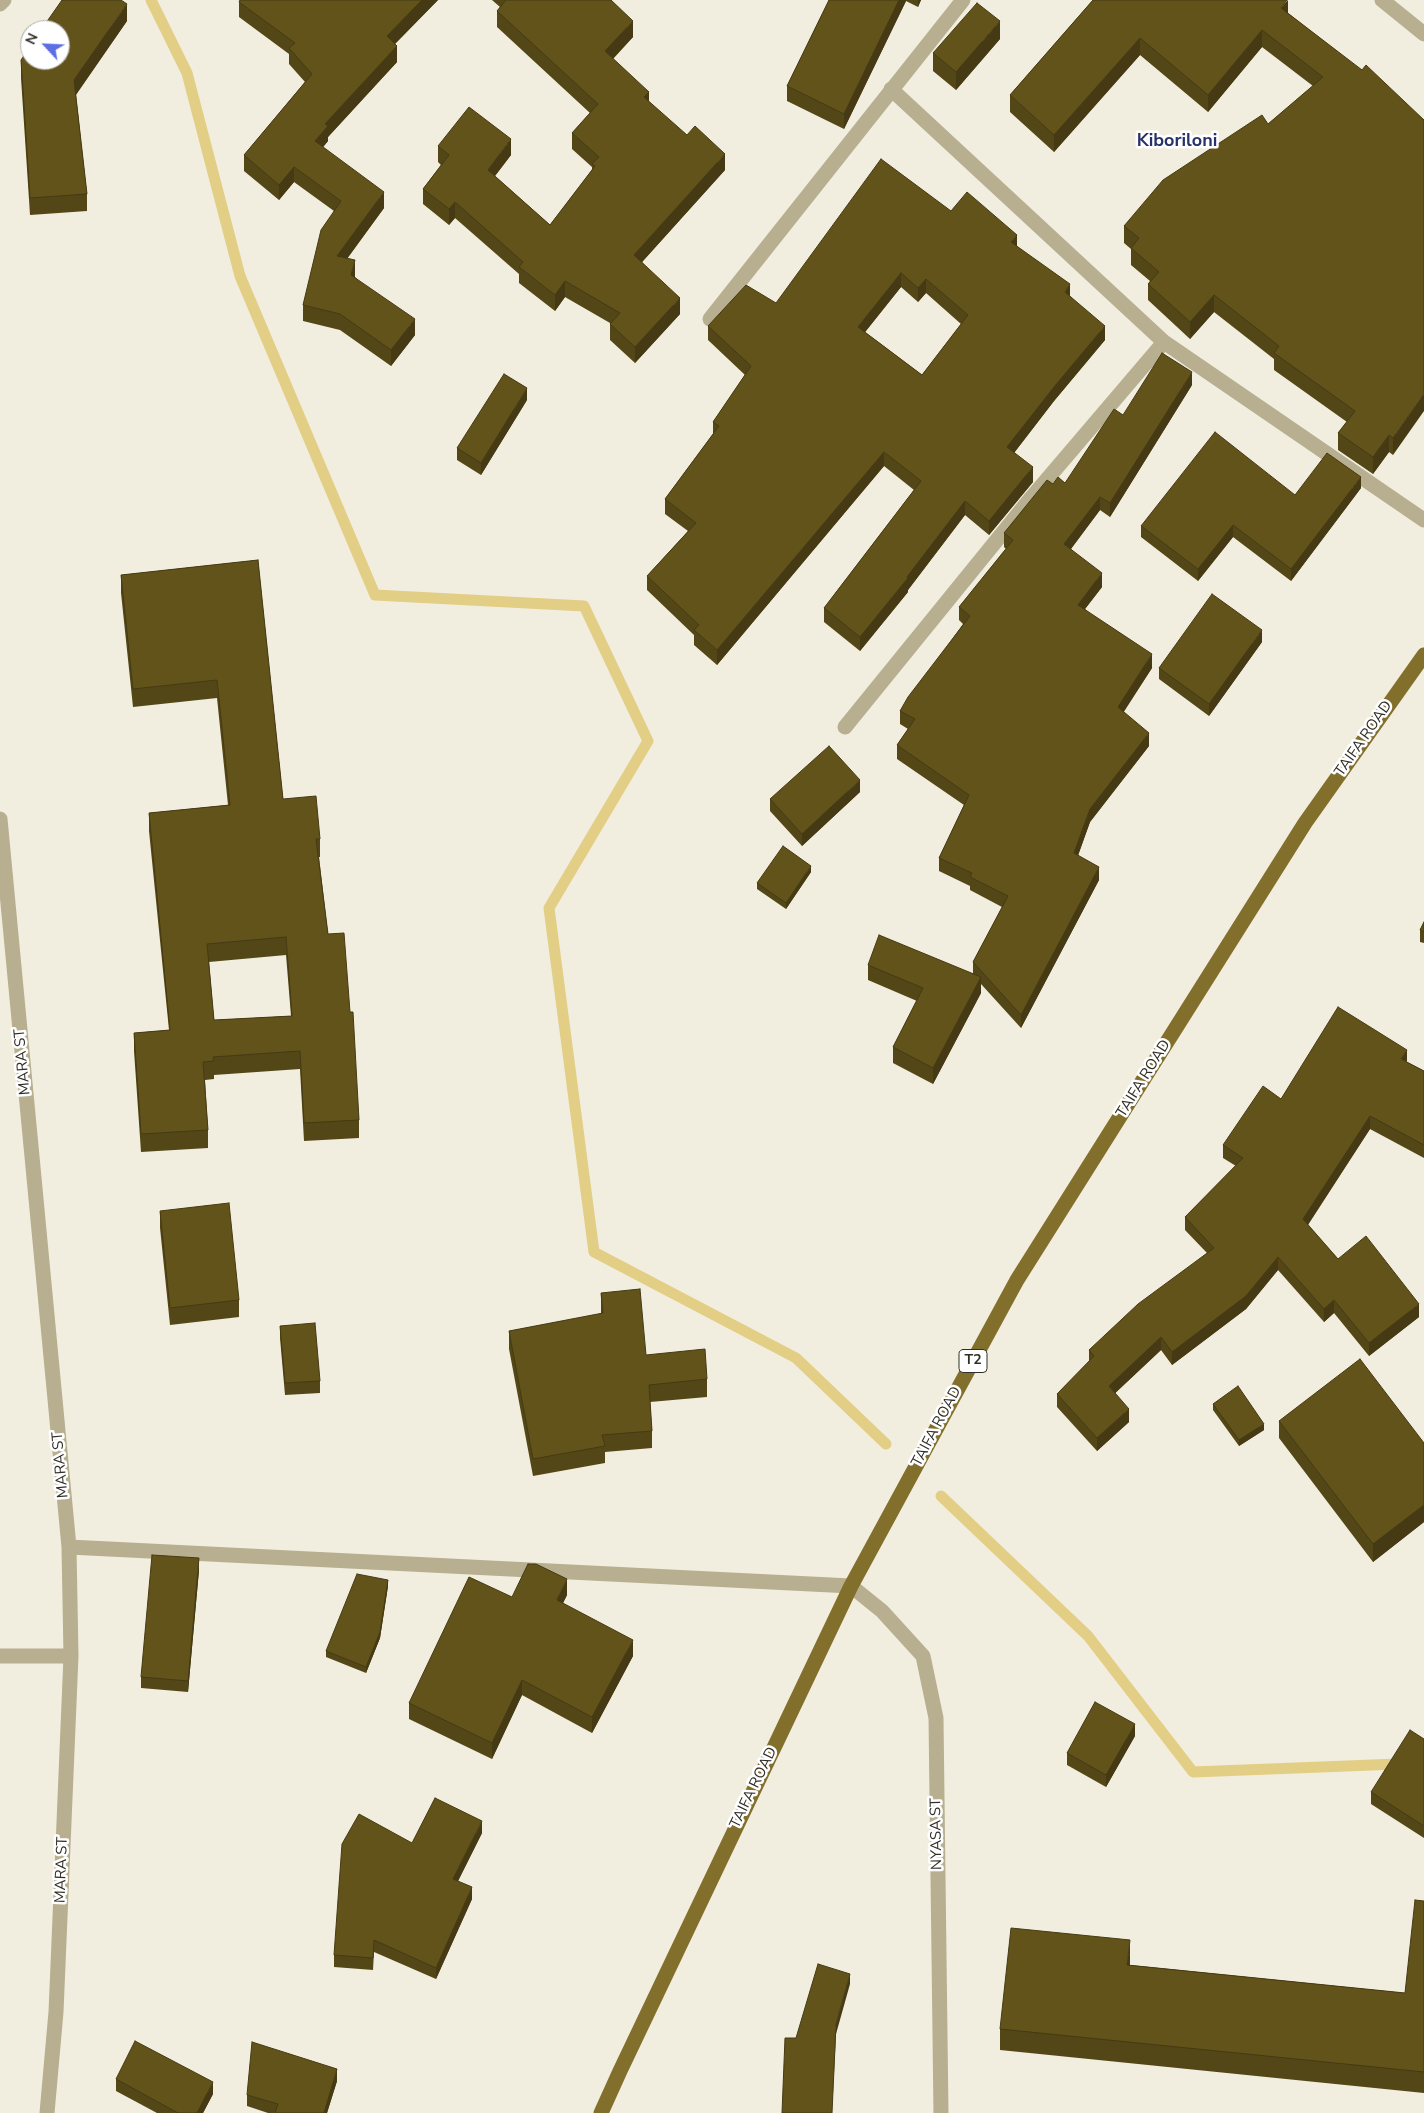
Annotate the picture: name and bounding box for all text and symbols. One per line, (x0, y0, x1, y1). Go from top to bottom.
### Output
north arrow (20, 20, 70, 70)
text: N (21, 30, 43, 48)
district label: Kiboriloni (1137, 131, 1217, 153)
street label: TAIFA ROAD (1331, 698, 1397, 780)
street label: MARA ST (11, 1028, 35, 1096)
street label: TAIFA ROAD (1113, 1037, 1175, 1121)
road number: T2 (959, 1350, 987, 1372)
street label: TAIFA ROAD (908, 1384, 966, 1470)
street label: MARA ST (49, 1431, 73, 1499)
street label: TAIFA ROAD (727, 1744, 781, 1832)
street label: NYASA ST (927, 1798, 947, 1870)
street label: MARA ST (52, 1836, 72, 1904)

